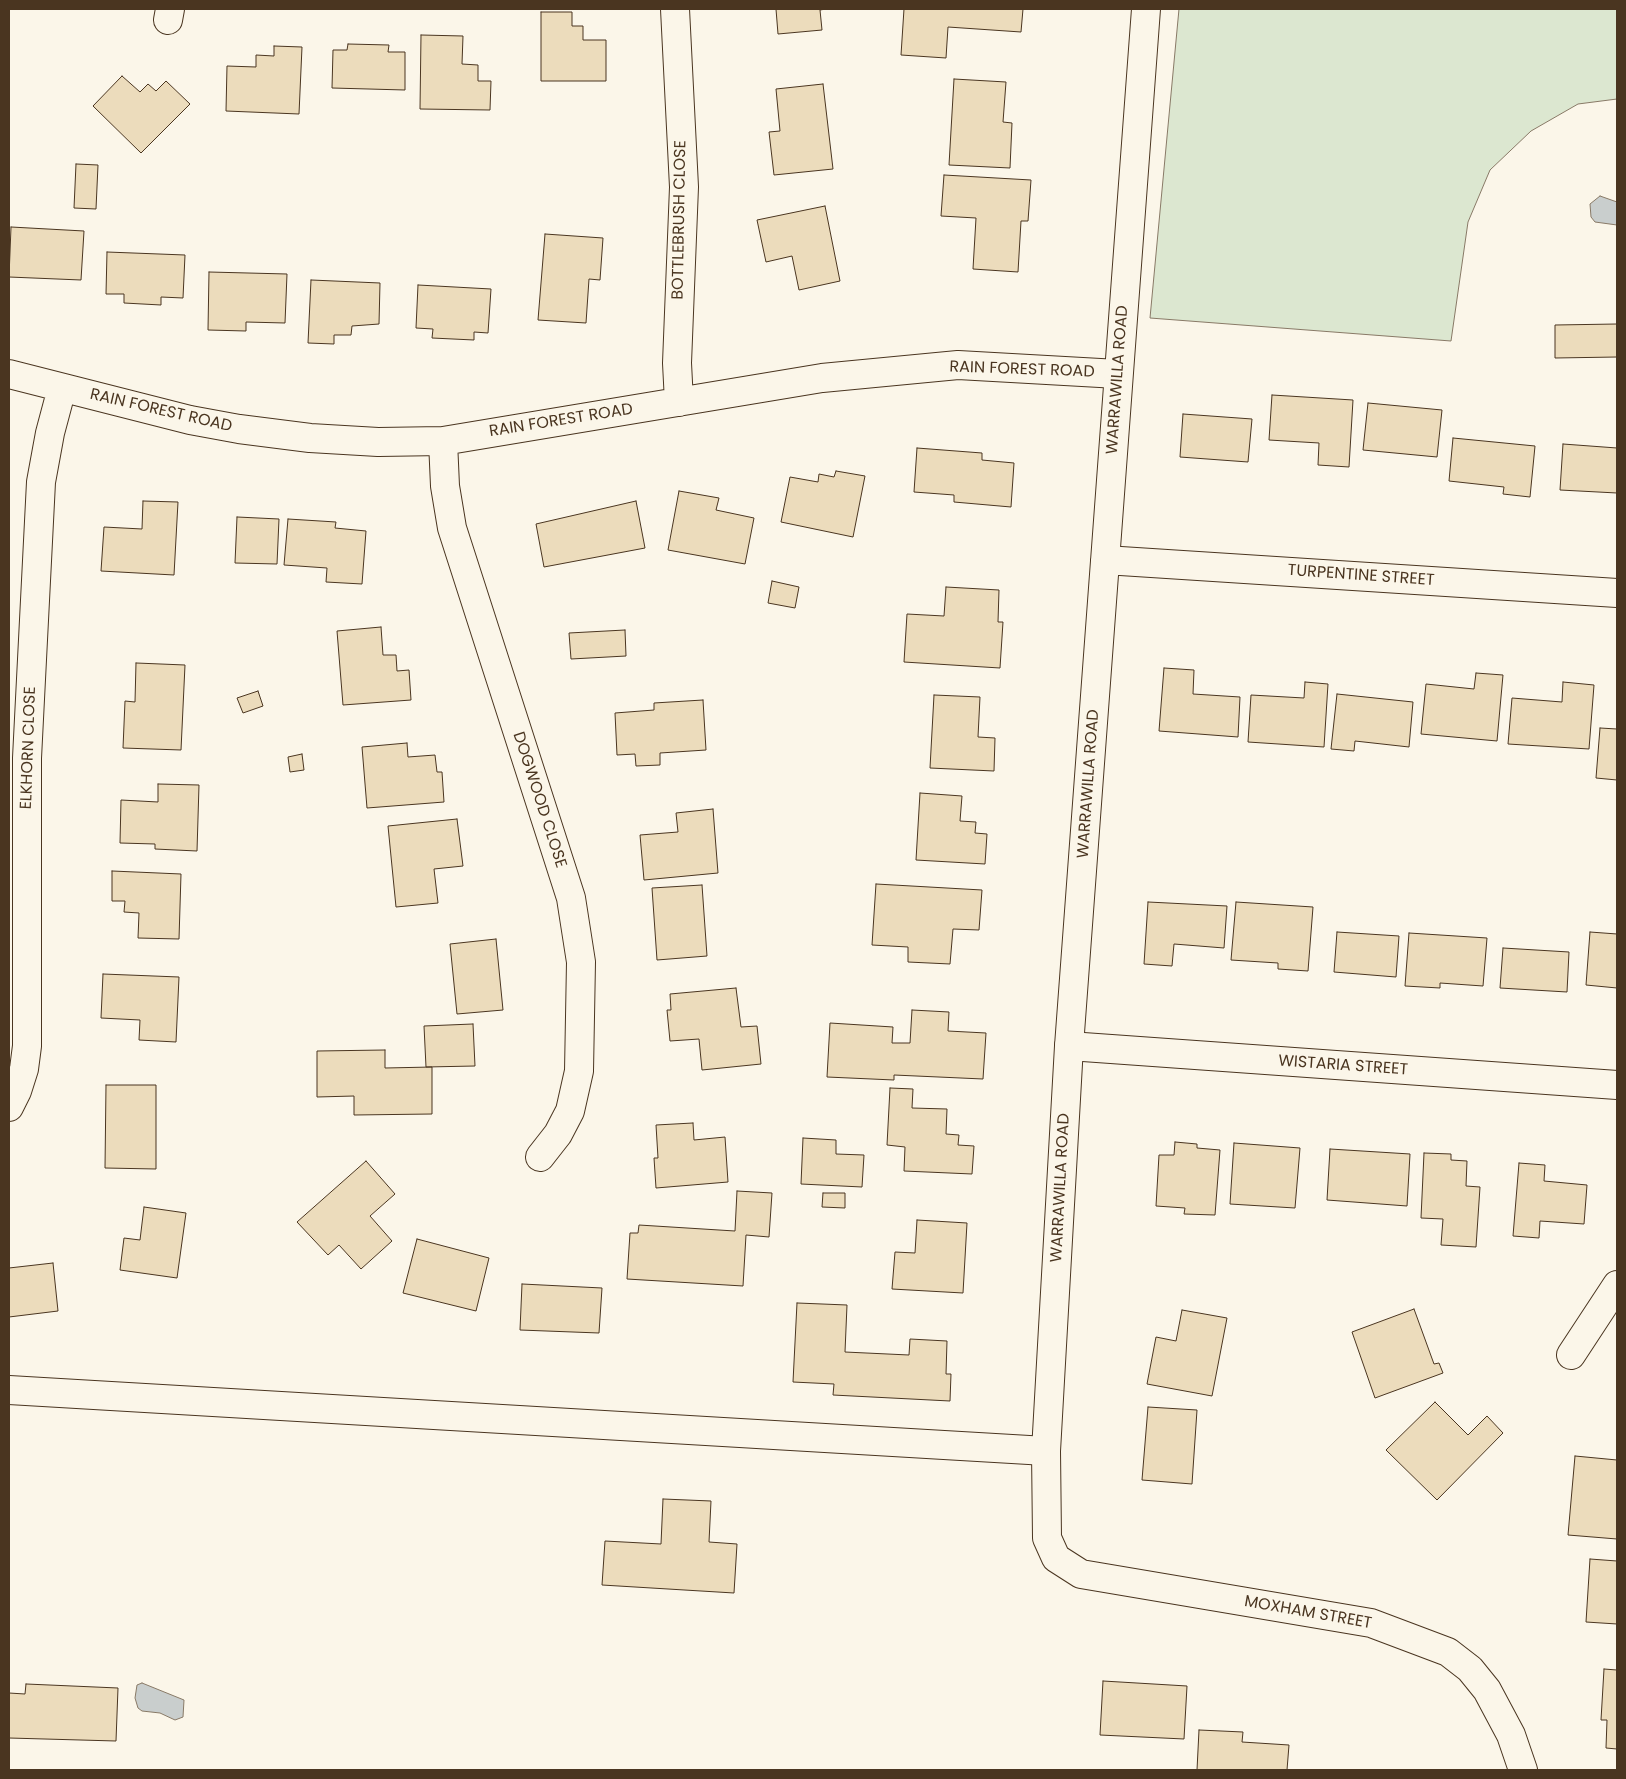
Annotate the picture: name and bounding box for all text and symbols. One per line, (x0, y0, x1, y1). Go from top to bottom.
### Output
street label: BOTTLEBRUSH CLOSE (669, 140, 691, 300)
street label: WARRAWILLA ROAD (1103, 305, 1133, 455)
street label: RAIN FOREST ROAD (949, 358, 1095, 382)
street label: RAIN FOREST ROAD (88, 385, 234, 437)
street label: RAIN FOREST ROAD (488, 400, 634, 442)
street label: TURPENTINE STREET (1287, 561, 1435, 591)
street label: ELKHORN CLOSE (17, 686, 41, 810)
street label: WARRAWILLA ROAD (1074, 709, 1104, 859)
street label: DOGWOOD CLOSE (508, 729, 570, 871)
street label: WISTARIA STREET (1278, 1052, 1408, 1080)
street label: WARRAWILLA ROAD (1048, 1113, 1074, 1263)
street label: MOXHAM STREET (1243, 1592, 1373, 1634)

